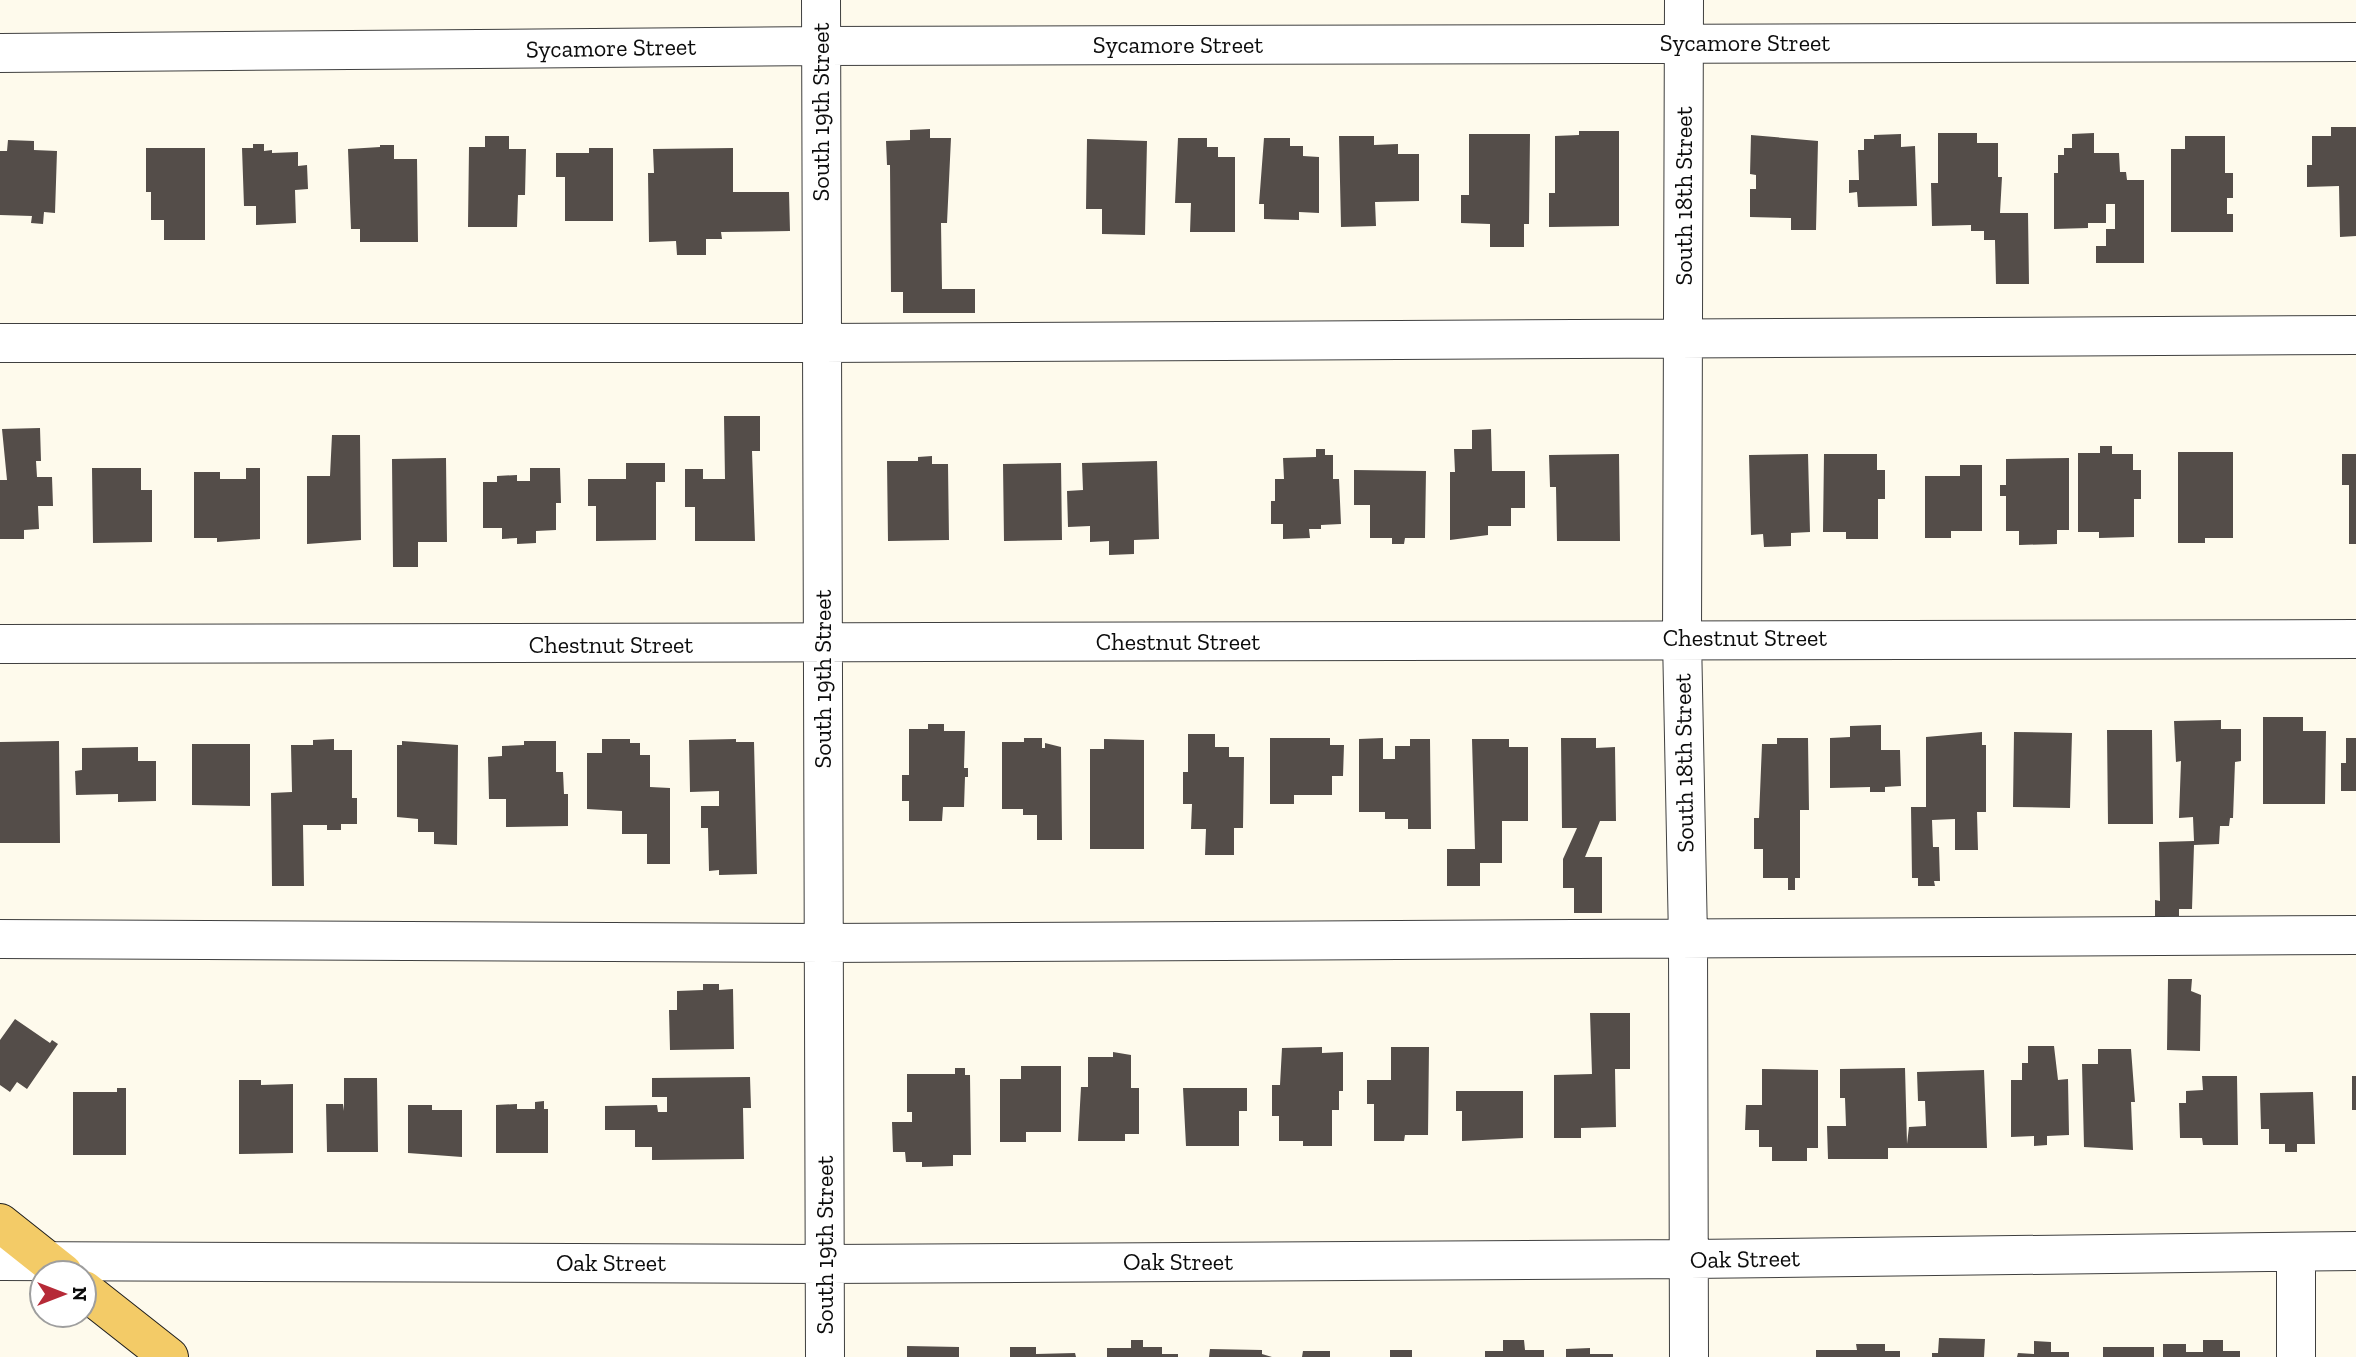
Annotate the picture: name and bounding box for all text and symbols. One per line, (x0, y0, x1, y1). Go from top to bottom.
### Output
street label: South 19th Street (806, 22, 835, 201)
street label: Sycamore Street (1660, 28, 1830, 57)
street label: Sycamore Street (1093, 30, 1263, 59)
street label: Sycamore Street (526, 32, 696, 63)
street label: South 18th Street (1669, 106, 1698, 286)
street label: South 19th Street (808, 589, 837, 768)
street label: Chestnut Street (1663, 623, 1827, 652)
street label: Chestnut Street (1096, 627, 1260, 656)
street label: Chestnut Street (529, 630, 693, 659)
street label: South 18th Street (1667, 673, 1700, 853)
street label: South 19th Street (810, 1155, 839, 1334)
street label: Oak Street (1690, 1243, 1800, 1274)
street label: Oak Street (1123, 1247, 1233, 1276)
street label: Oak Street (556, 1248, 666, 1277)
north arrow (28, 1259, 98, 1329)
text: N (68, 1287, 91, 1301)

